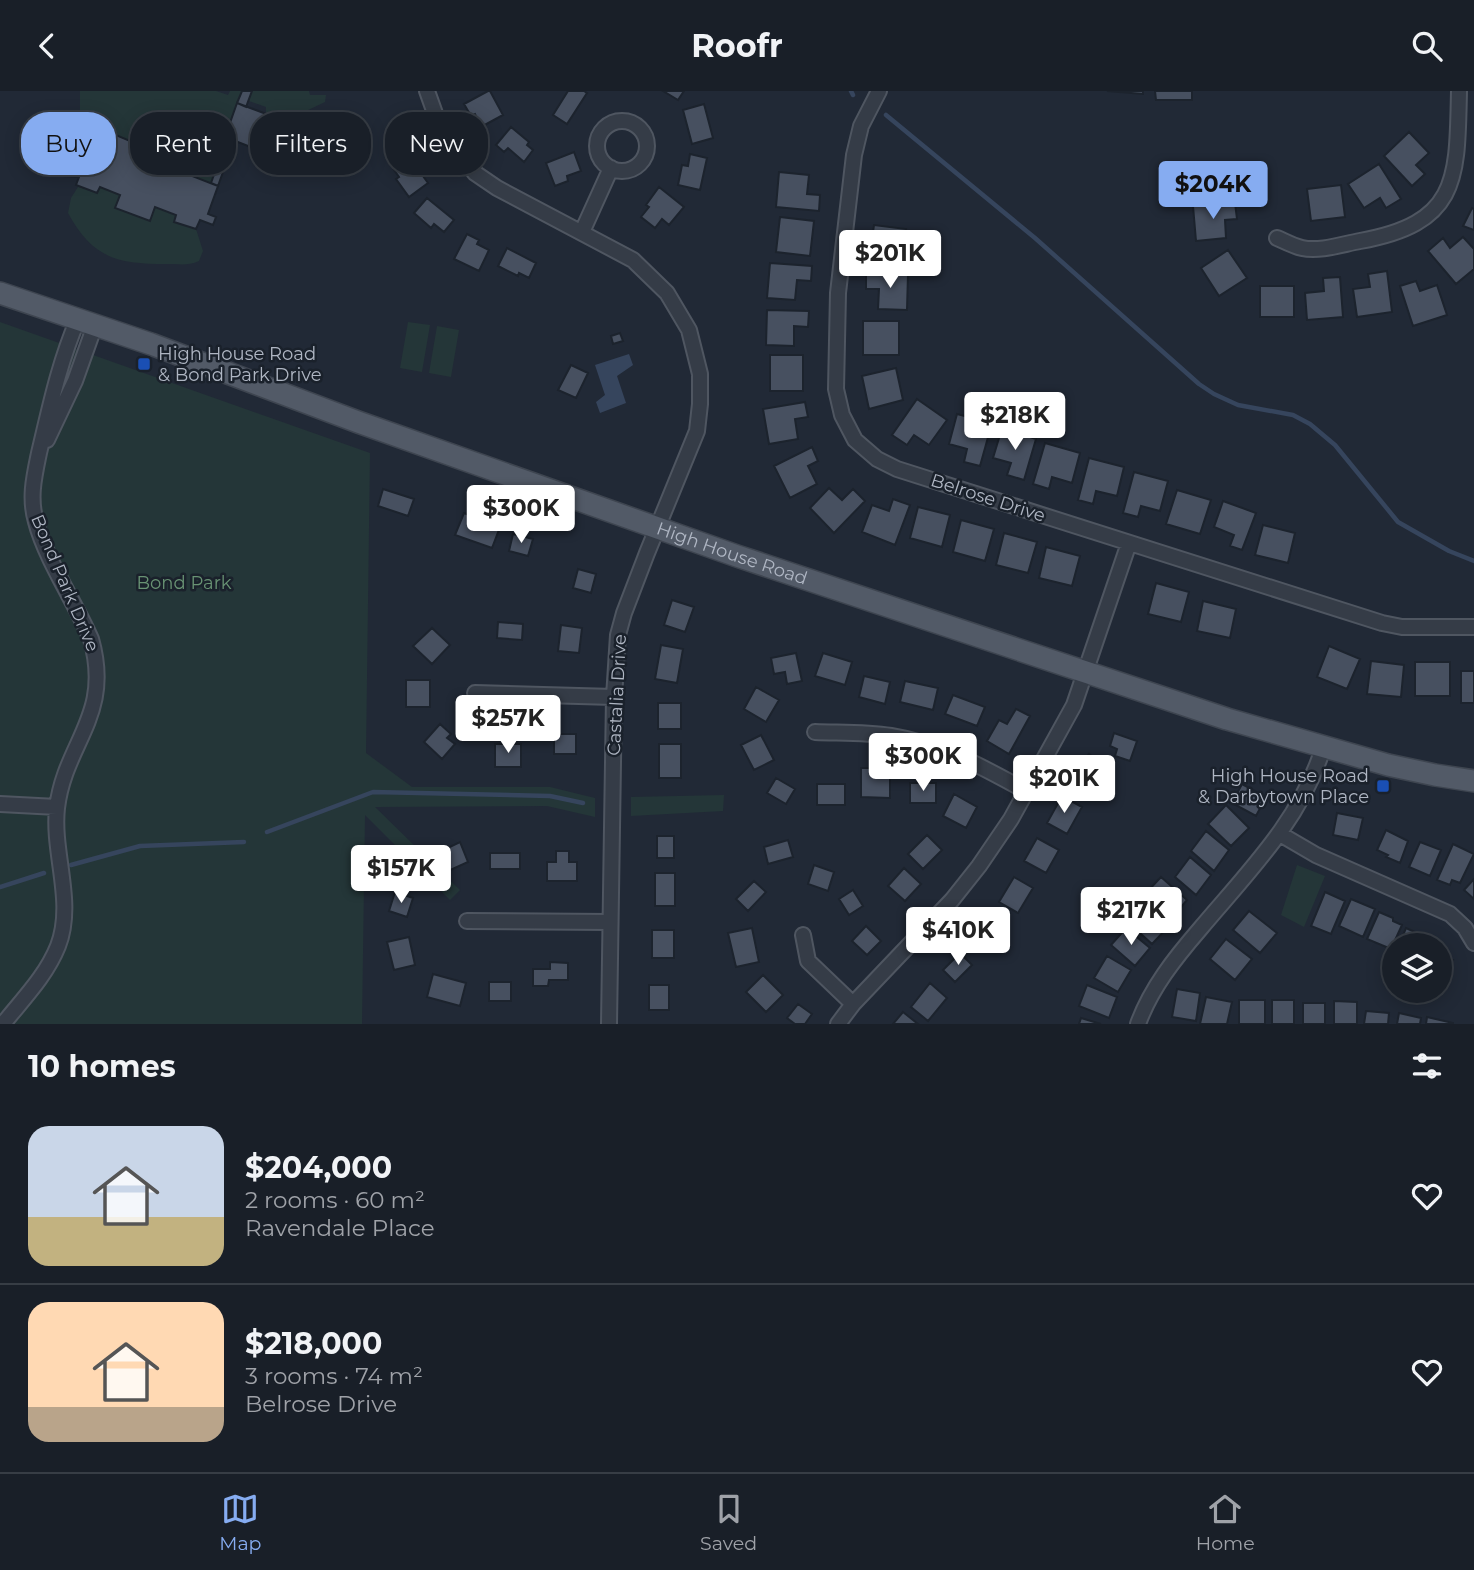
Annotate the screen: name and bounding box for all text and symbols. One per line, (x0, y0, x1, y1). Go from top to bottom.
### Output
text: Roofr (691, 26, 783, 65)
icon: back (28, 27, 66, 65)
icon: search (1408, 27, 1446, 65)
chip: Buy (21, 112, 116, 175)
chip: Rent (130, 112, 236, 175)
chip: Filters (250, 112, 371, 175)
chip: New (385, 112, 488, 175)
pin: $204K (1164, 162, 1262, 221)
text: $204K (1175, 170, 1251, 198)
pin: $201K (841, 231, 939, 290)
text: $201K (855, 239, 925, 267)
place label: High House Road & Bond Park Drive (158, 343, 322, 386)
marker: High House Road & Bond Park Drive (136, 356, 152, 372)
pin: $218K (966, 393, 1064, 452)
text: $218K (980, 401, 1050, 429)
street label: Belrose Drive (928, 469, 1048, 527)
pin: $300K (472, 485, 570, 545)
text: $300K (483, 494, 559, 522)
street label: Bond Park Drive (26, 511, 104, 655)
street label: High House Road (653, 517, 810, 590)
park label: Bond Park (136, 572, 232, 594)
street label: Castalia Drive (603, 634, 631, 756)
pin: $257K (459, 695, 557, 755)
text: $257K (472, 704, 544, 732)
pin: $300K (874, 733, 972, 793)
text: $300K (885, 742, 961, 770)
pin: $201K (1015, 755, 1113, 815)
text: $201K (1029, 764, 1099, 792)
place label: High House Road & Darbytown Place (1198, 765, 1369, 808)
marker: High House Road & Darbytown Place (1375, 778, 1391, 794)
pin: $157K (352, 845, 450, 905)
text: $157K (367, 854, 435, 882)
pin: $217K (1082, 887, 1180, 947)
text: $217K (1097, 896, 1165, 924)
pin: $410K (909, 907, 1007, 967)
text: $410K (922, 916, 994, 944)
map controls (1382, 933, 1452, 1003)
button: layers (1382, 933, 1452, 1003)
icon: filters (1408, 1047, 1446, 1085)
text: 10 homes (28, 1048, 176, 1085)
text: $204,000 (245, 1149, 392, 1186)
icon: home (84, 1154, 168, 1238)
icon: heart (1408, 1177, 1446, 1215)
text: 2 rooms · 60 m² (245, 1186, 425, 1214)
text: Ravendale Place (245, 1214, 435, 1242)
text: $218,000 (245, 1325, 382, 1362)
icon: home (84, 1330, 168, 1414)
icon: heart (1408, 1353, 1446, 1391)
text: 3 rooms · 74 m² (245, 1362, 423, 1390)
text: Belrose Drive (245, 1390, 397, 1418)
tab: Map (219, 1490, 262, 1555)
tab: Saved (700, 1490, 757, 1555)
tab: Home (1196, 1490, 1255, 1555)

